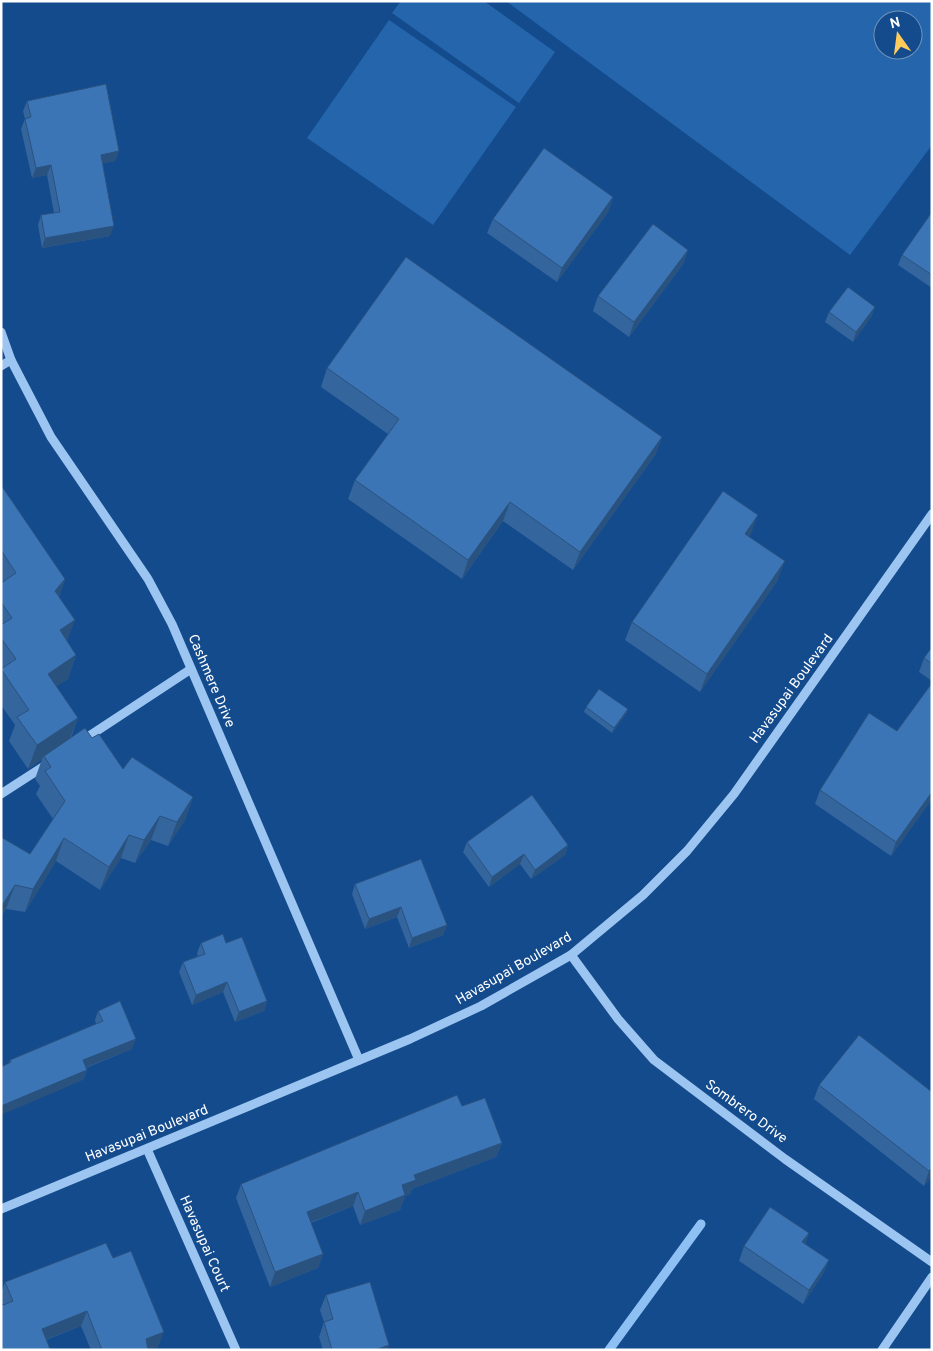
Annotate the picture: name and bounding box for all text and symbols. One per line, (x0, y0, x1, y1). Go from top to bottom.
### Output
north arrow (873, 10, 923, 60)
text: N (888, 14, 902, 33)
street label: Havasupai Boulevard (747, 631, 837, 747)
street label: Cashmere Drive (184, 632, 238, 730)
street label: Havasupai Boulevard (453, 929, 575, 1009)
street label: Sombrero Drive (701, 1076, 791, 1148)
street label: Havasupai Boulevard (83, 1102, 211, 1166)
street label: Havasupai Court (175, 1193, 233, 1295)

